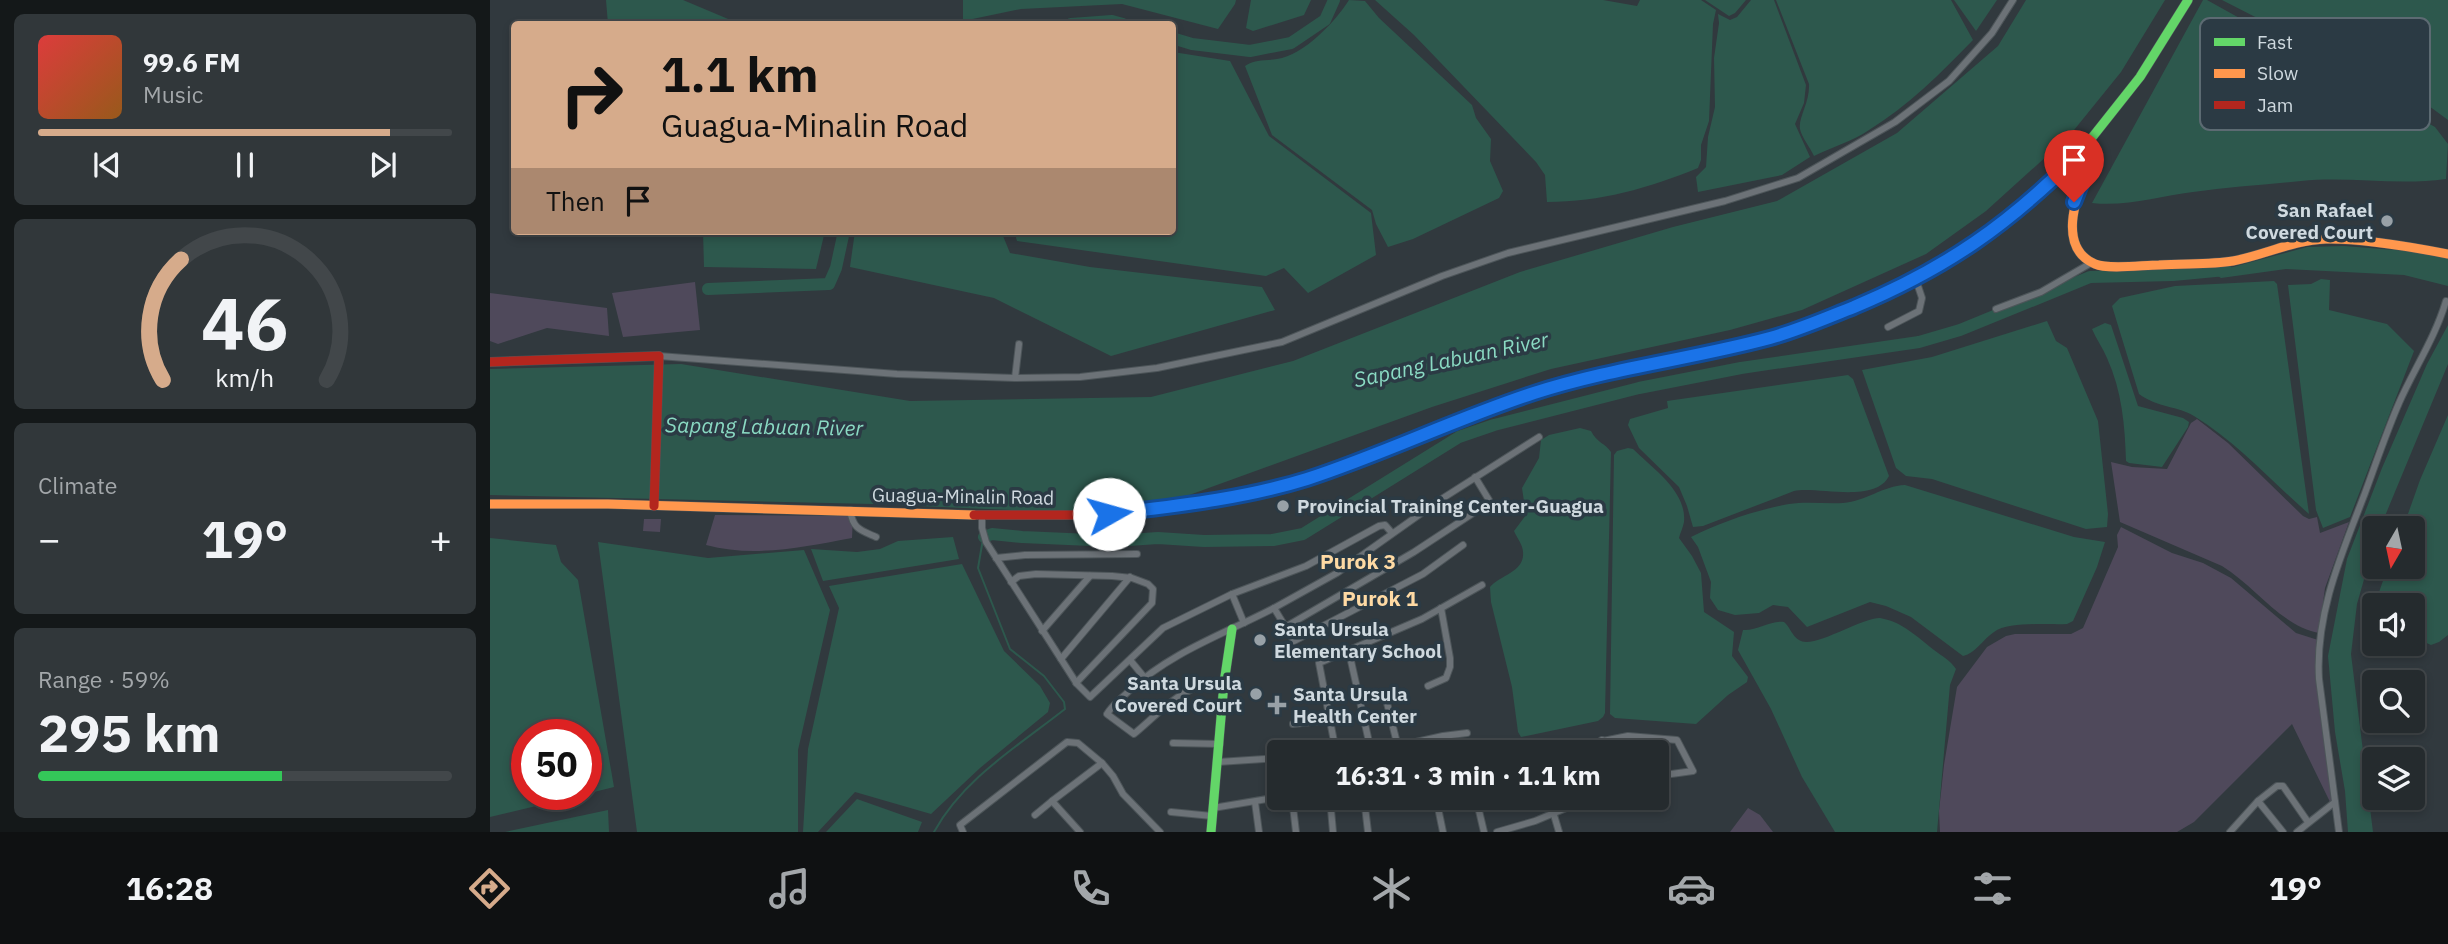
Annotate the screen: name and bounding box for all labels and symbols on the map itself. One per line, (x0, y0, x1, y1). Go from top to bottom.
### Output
legend (2200, 18, 2430, 130)
text: Fast (2257, 30, 2293, 54)
text: Slow (2257, 61, 2298, 85)
text: Jam (2257, 93, 2293, 117)
pin (2044, 130, 2104, 202)
place label: San Rafael Covered Court (2246, 198, 2373, 244)
marker: San Rafael Covered Court (2379, 213, 2395, 229)
water label: Sapang Labuan River (1351, 324, 1552, 393)
water label: Sapang Labuan River (665, 410, 865, 442)
position arrow (1072, 477, 1146, 551)
street label: Guagua-Minalin Road (872, 482, 1054, 510)
place label: Provincial Training Center-Guagua (1297, 494, 1604, 518)
marker: Provincial Training Center-Guagua (1275, 498, 1291, 514)
north arrow (2362, 516, 2426, 579)
district label: Purok 3 (1320, 547, 1396, 575)
district label: Purok 1 (1342, 584, 1418, 612)
place label: Santa Ursula Elementary School (1274, 617, 1442, 663)
marker: Santa Ursula Elementary School (1252, 632, 1268, 648)
place label: Santa Ursula Covered Court (1115, 671, 1242, 717)
place label: Santa Ursula Health Center (1293, 682, 1417, 728)
marker: Santa Ursula Covered Court (1248, 686, 1264, 702)
marker: Santa Ursula Health Center (1267, 695, 1287, 715)
speed limit sign: 50 (511, 719, 602, 810)

